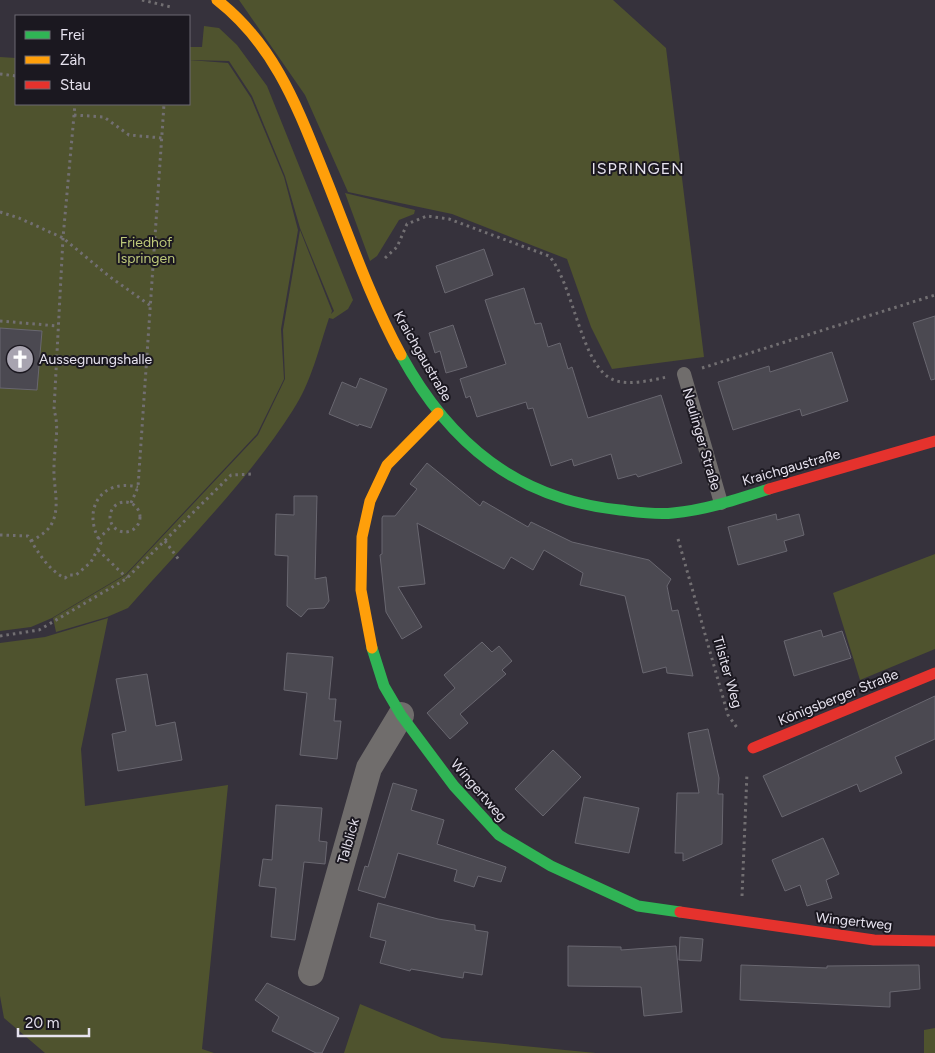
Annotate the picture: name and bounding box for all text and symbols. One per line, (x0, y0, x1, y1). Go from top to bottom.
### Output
legend (15, 15, 190, 105)
text: Frei (60, 26, 85, 44)
text: Zäh (60, 51, 86, 69)
text: Stau (60, 76, 91, 94)
district label: ISPRINGEN (591, 159, 685, 178)
park label: Friedhof Ispringen (117, 234, 175, 267)
street label: Kraichgaustraße (390, 308, 455, 405)
church icon: Aussegnungshalle (5, 344, 35, 374)
place label: Aussegnungshalle (39, 351, 152, 368)
street label: Neulinger Straße (679, 386, 724, 493)
street label: Kraichgaustraße (740, 445, 843, 490)
street label: Tilsiter Weg (709, 634, 746, 710)
street label: Königsberger Straße (776, 665, 901, 729)
street label: Wingertweg (447, 756, 510, 825)
street label: Talblick (334, 816, 363, 866)
street label: Wingertweg (815, 909, 893, 934)
scale bar (18, 1006, 89, 1038)
text: 20 m (25, 1014, 59, 1032)

